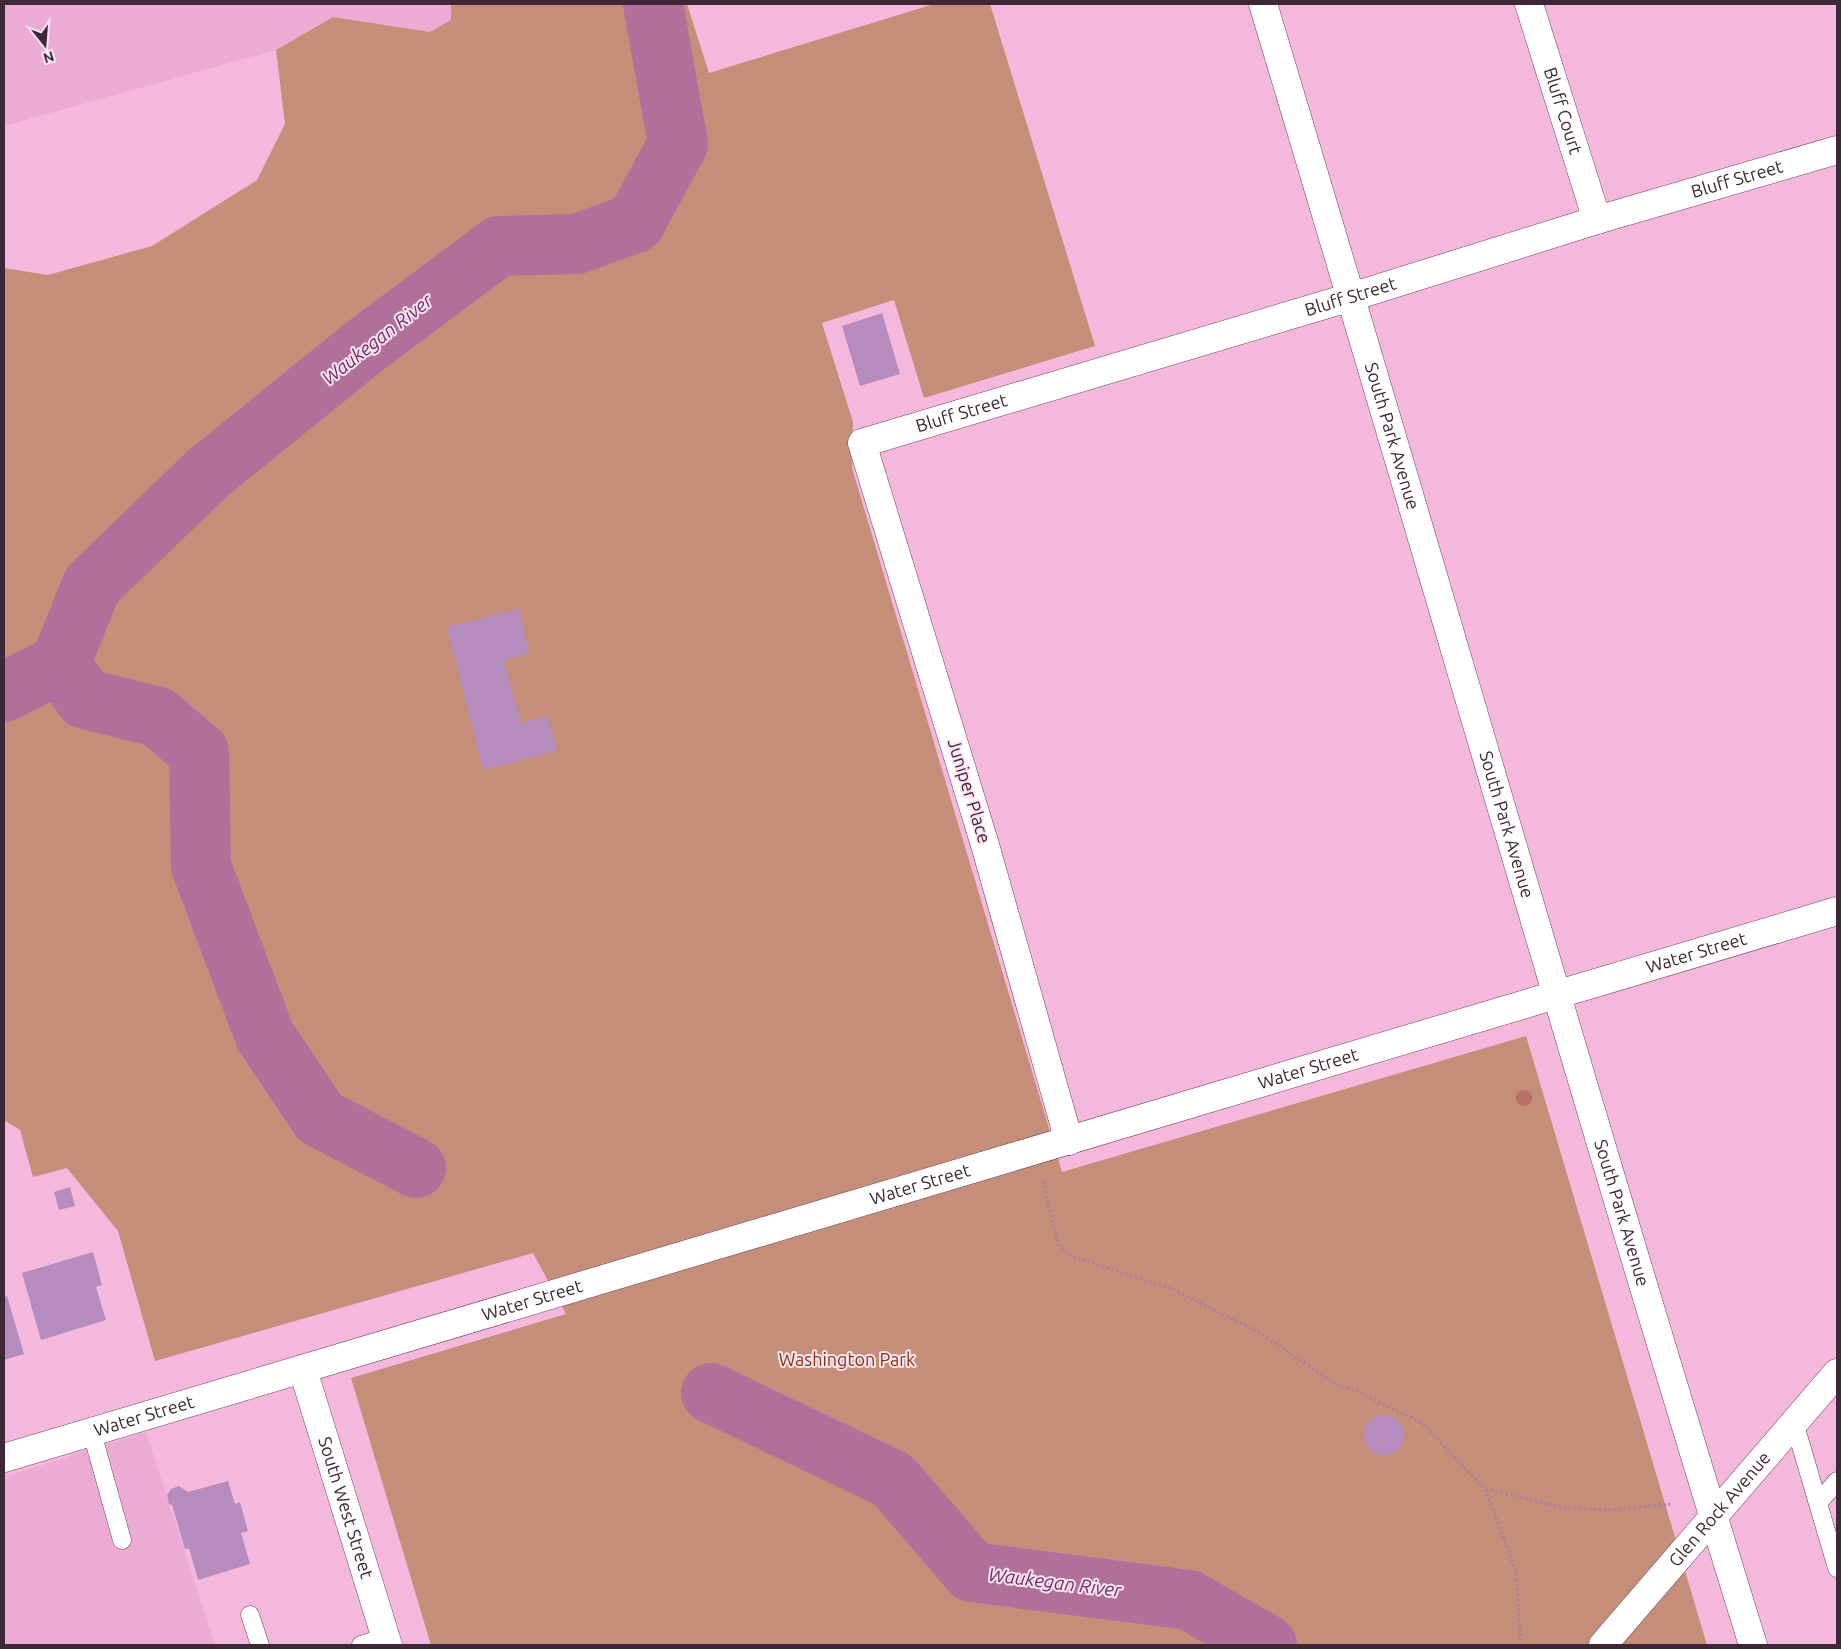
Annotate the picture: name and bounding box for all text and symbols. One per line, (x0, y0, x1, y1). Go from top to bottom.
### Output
north arrow (20, 20, 70, 70)
text: N (41, 48, 56, 67)
street label: Bluff Court (1541, 65, 1587, 156)
street label: Bluff Street (1689, 155, 1785, 201)
street label: Bluff Street (1302, 273, 1398, 319)
water label: Waukegan River (318, 289, 437, 389)
street label: South Park Avenue (1362, 360, 1424, 512)
street label: Bluff Street (913, 389, 1009, 435)
street label: Juniper Place (945, 736, 995, 845)
street label: South Park Avenue (1476, 748, 1539, 900)
street label: Water Street (1643, 928, 1749, 976)
street label: Water Street (1255, 1043, 1360, 1092)
street label: South Park Avenue (1591, 1137, 1654, 1288)
street label: Water Street (867, 1159, 972, 1208)
street label: Water Street (479, 1275, 584, 1324)
park label: Washington Park (779, 1349, 915, 1369)
street label: Water Street (91, 1391, 196, 1440)
street label: South West Street (315, 1434, 378, 1581)
street label: Glen Rock Avenue (1664, 1447, 1774, 1570)
water label: Waukegan River (987, 1563, 1123, 1601)

